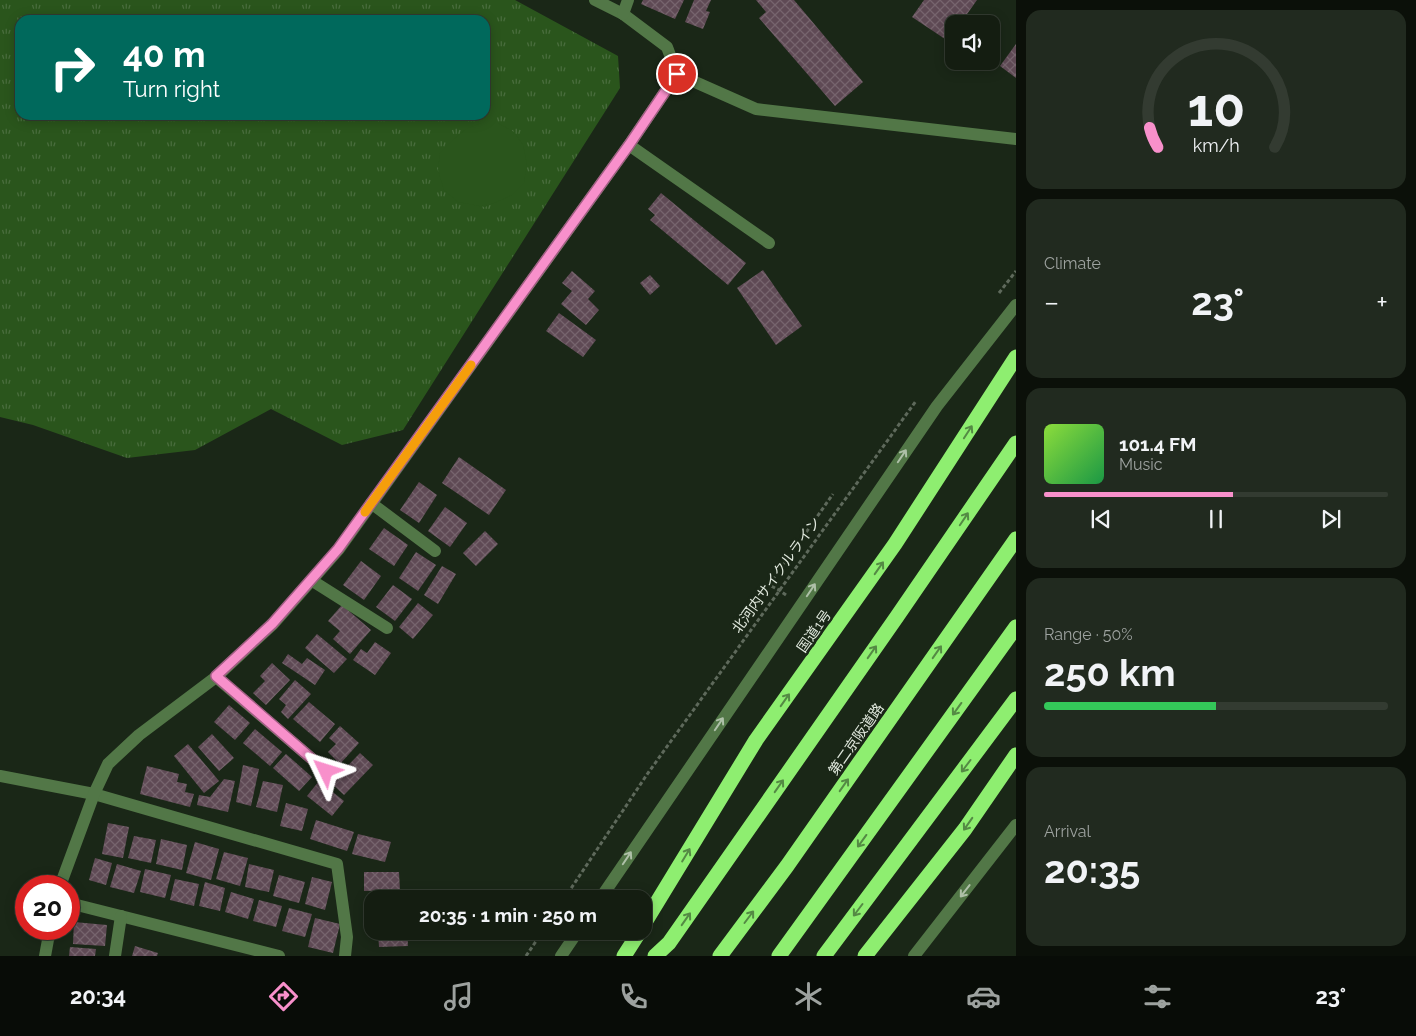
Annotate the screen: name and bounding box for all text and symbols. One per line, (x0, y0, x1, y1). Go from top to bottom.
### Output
map controls (945, 15, 1000, 70)
button: sound (945, 15, 1000, 70)
text: 40 m (123, 34, 205, 75)
icon: right (40, 35, 105, 100)
pin (656, 53, 698, 95)
icon: arrive (663, 60, 691, 88)
text: Turn right (123, 76, 220, 102)
text: 10 (1187, 77, 1245, 138)
text: km/h (1192, 135, 1240, 156)
text: Climate (1044, 254, 1101, 273)
text: 23° (1191, 279, 1244, 324)
text: − (1044, 286, 1059, 319)
text: + (1376, 286, 1388, 319)
one-way arrow (963, 425, 973, 439)
text: 101.4 FM (1119, 433, 1196, 455)
one-way arrow (897, 449, 908, 463)
text: Music (1119, 455, 1163, 474)
icon: previous (1087, 505, 1115, 533)
icon: pause (1202, 505, 1230, 533)
icon: next (1317, 505, 1345, 533)
one-way arrow (960, 512, 970, 526)
street label: 北河内サイクルライン (729, 514, 823, 636)
one-way arrow (874, 561, 884, 575)
one-way arrow (806, 583, 816, 597)
street label: 国道1号 (794, 607, 834, 655)
text: Range · 50% (1044, 625, 1133, 644)
one-way arrow (932, 645, 942, 659)
one-way arrow (867, 646, 877, 660)
text: 250 km (1044, 650, 1176, 695)
one-way arrow (780, 693, 790, 707)
street label: 第二京阪道路 (825, 700, 887, 778)
one-way arrow (952, 702, 962, 716)
one-way arrow (714, 718, 724, 732)
position arrow (299, 744, 351, 796)
one-way arrow (961, 759, 971, 773)
one-way arrow (839, 778, 849, 792)
one-way arrow (774, 779, 784, 793)
one-way arrow (963, 817, 973, 831)
text: Arrival (1044, 822, 1091, 841)
one-way arrow (857, 834, 867, 848)
text: 20:35 (1044, 847, 1140, 892)
one-way arrow (682, 849, 692, 863)
one-way arrow (622, 852, 632, 866)
speed limit sign: 20 (15, 875, 80, 940)
one-way arrow (959, 885, 970, 898)
one-way arrow (853, 903, 863, 917)
text: 20:35 · 1 min · 250 m (419, 904, 597, 926)
one-way arrow (744, 910, 754, 924)
one-way arrow (681, 912, 691, 926)
icon: directions (266, 979, 301, 1014)
icon: music (441, 979, 476, 1014)
icon: phone (616, 979, 651, 1014)
icon: climate (791, 979, 826, 1014)
icon: car (966, 979, 1001, 1014)
icon: filters (1140, 979, 1175, 1014)
text: 20:34 (70, 983, 126, 1009)
text: 23° (1315, 983, 1346, 1009)

